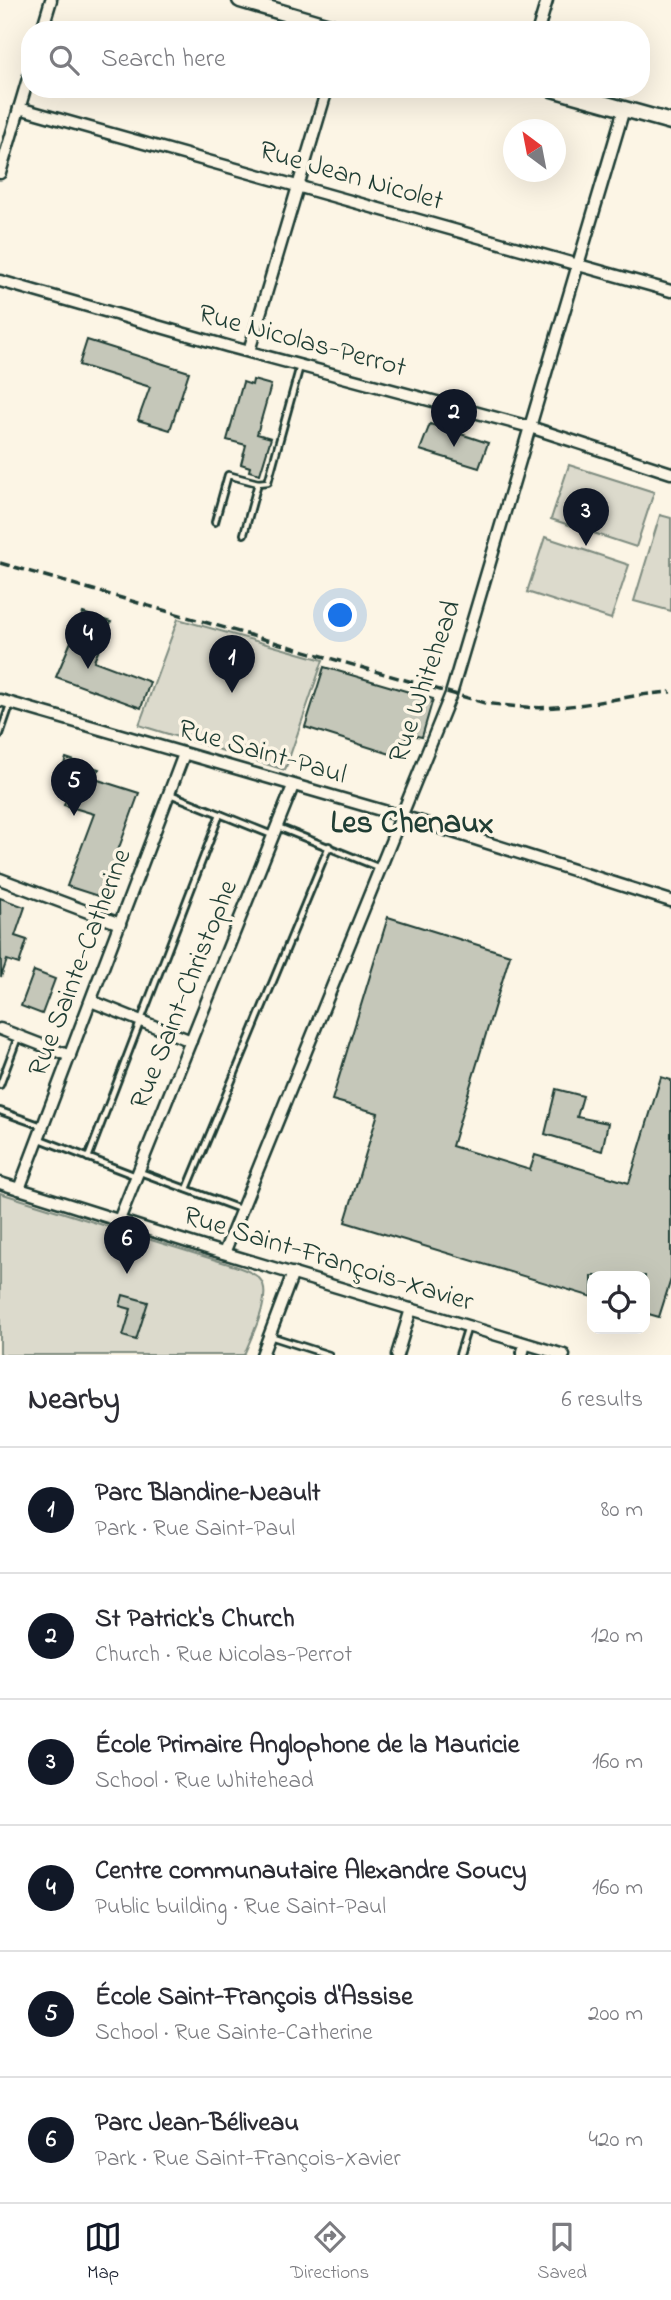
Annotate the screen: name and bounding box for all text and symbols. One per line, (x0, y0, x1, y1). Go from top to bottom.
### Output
search box (21, 21, 650, 98)
icon: search (45, 41, 83, 79)
text: Search here (101, 41, 226, 79)
north arrow (503, 119, 566, 182)
street label: Rue Jean Nicolet (254, 131, 448, 223)
street label: Rue Nicolas-Perrot (193, 294, 411, 390)
pin: 2 (431, 389, 477, 447)
pin: 3 (563, 488, 609, 546)
street label: Rue Whitehead (379, 595, 473, 769)
your location (323, 598, 357, 632)
pin: 4 (65, 611, 111, 669)
pin: 1 (209, 635, 255, 693)
street label: Rue Saint-Paul (173, 709, 351, 797)
pin: 5 (51, 758, 97, 816)
district label: Les Chenaux (330, 801, 494, 848)
street label: Rue Sainte-Catherine (19, 843, 144, 1083)
street label: Rue Saint-Christophe (120, 874, 250, 1116)
street label: Rue Saint-François-Xavier (178, 1196, 478, 1324)
pin: 6 (104, 1216, 150, 1274)
map controls (587, 1271, 650, 1334)
button: locate (587, 1271, 650, 1334)
text: Nearby (28, 1379, 120, 1423)
text: 6 results (562, 1384, 643, 1417)
text: Parc Blandine-Neault (95, 1475, 320, 1513)
text: 1 (47, 1494, 55, 1527)
text: 80 m (601, 1494, 643, 1527)
text: Park · Rue Saint-Paul (95, 1513, 295, 1546)
text: St Patrick's Church (95, 1601, 295, 1639)
text: 2 (45, 1620, 57, 1653)
text: 120 m (591, 1620, 643, 1653)
text: Church · Rue Nicolas-Perrot (95, 1639, 352, 1672)
text: École Primaire Anglophone de la Mauricie (95, 1727, 519, 1765)
text: 3 (46, 1746, 56, 1779)
text: 160 m (592, 1746, 643, 1779)
text: School · Rue Whitehead (95, 1765, 314, 1798)
text: Centre communautaire Alexandre Soucy (95, 1853, 527, 1891)
text: 4 (46, 1872, 56, 1905)
text: 160 m (592, 1872, 643, 1905)
text: Public building · Rue Saint-Paul (95, 1891, 386, 1924)
text: École Saint-François d'Assise (95, 1979, 413, 2017)
text: 5 (44, 1998, 58, 2031)
text: 200 m (588, 1998, 643, 2031)
text: School · Rue Sainte-Catherine (95, 2017, 373, 2050)
text: Parc Jean-Béliveau (95, 2105, 299, 2143)
text: 6 (46, 2124, 56, 2157)
text: 420 m (589, 2124, 643, 2157)
text: Park · Rue Saint-François-Xavier (95, 2143, 401, 2176)
tab: Map (84, 2218, 122, 2287)
tab: Directions (290, 2218, 369, 2287)
tab: Saved (537, 2218, 587, 2287)

